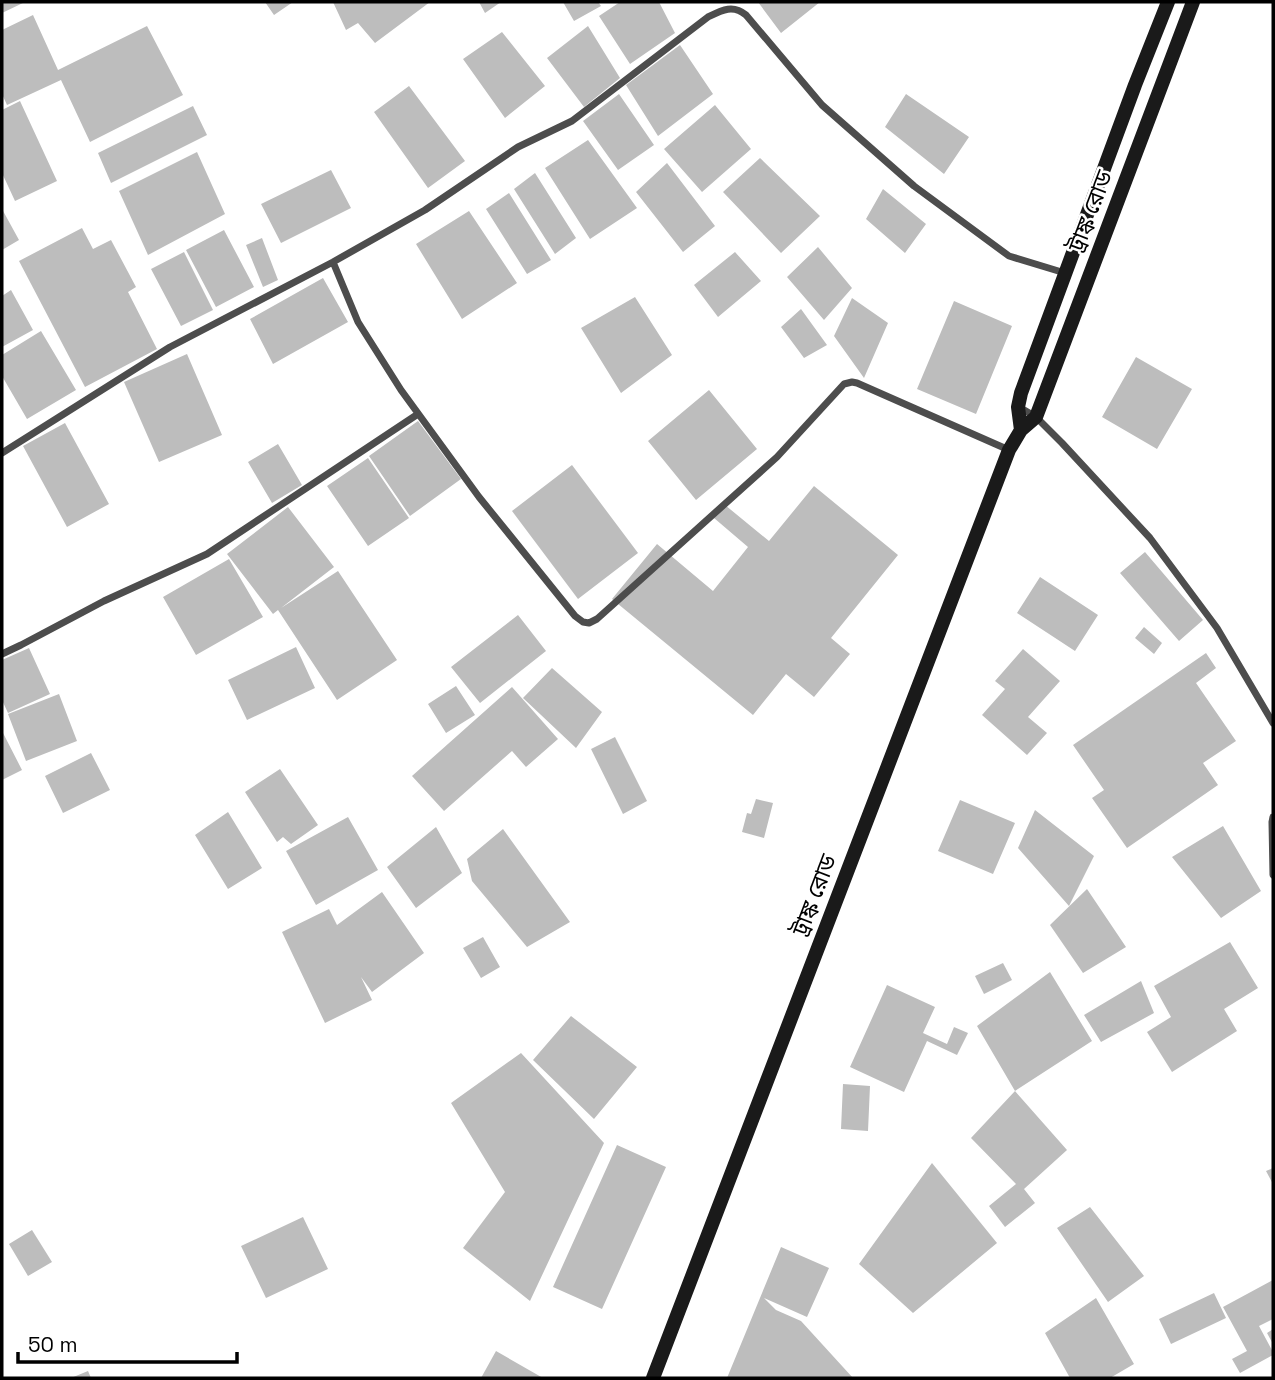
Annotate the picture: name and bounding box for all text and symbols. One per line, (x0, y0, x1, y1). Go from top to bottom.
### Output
street label: ট্রাঙ্ক রোড (1060, 165, 1119, 257)
street label: ট্রাঙ্ক রোড (784, 849, 843, 941)
scale bar (18, 1320, 236, 1364)
text: 50 m (28, 1331, 78, 1358)

